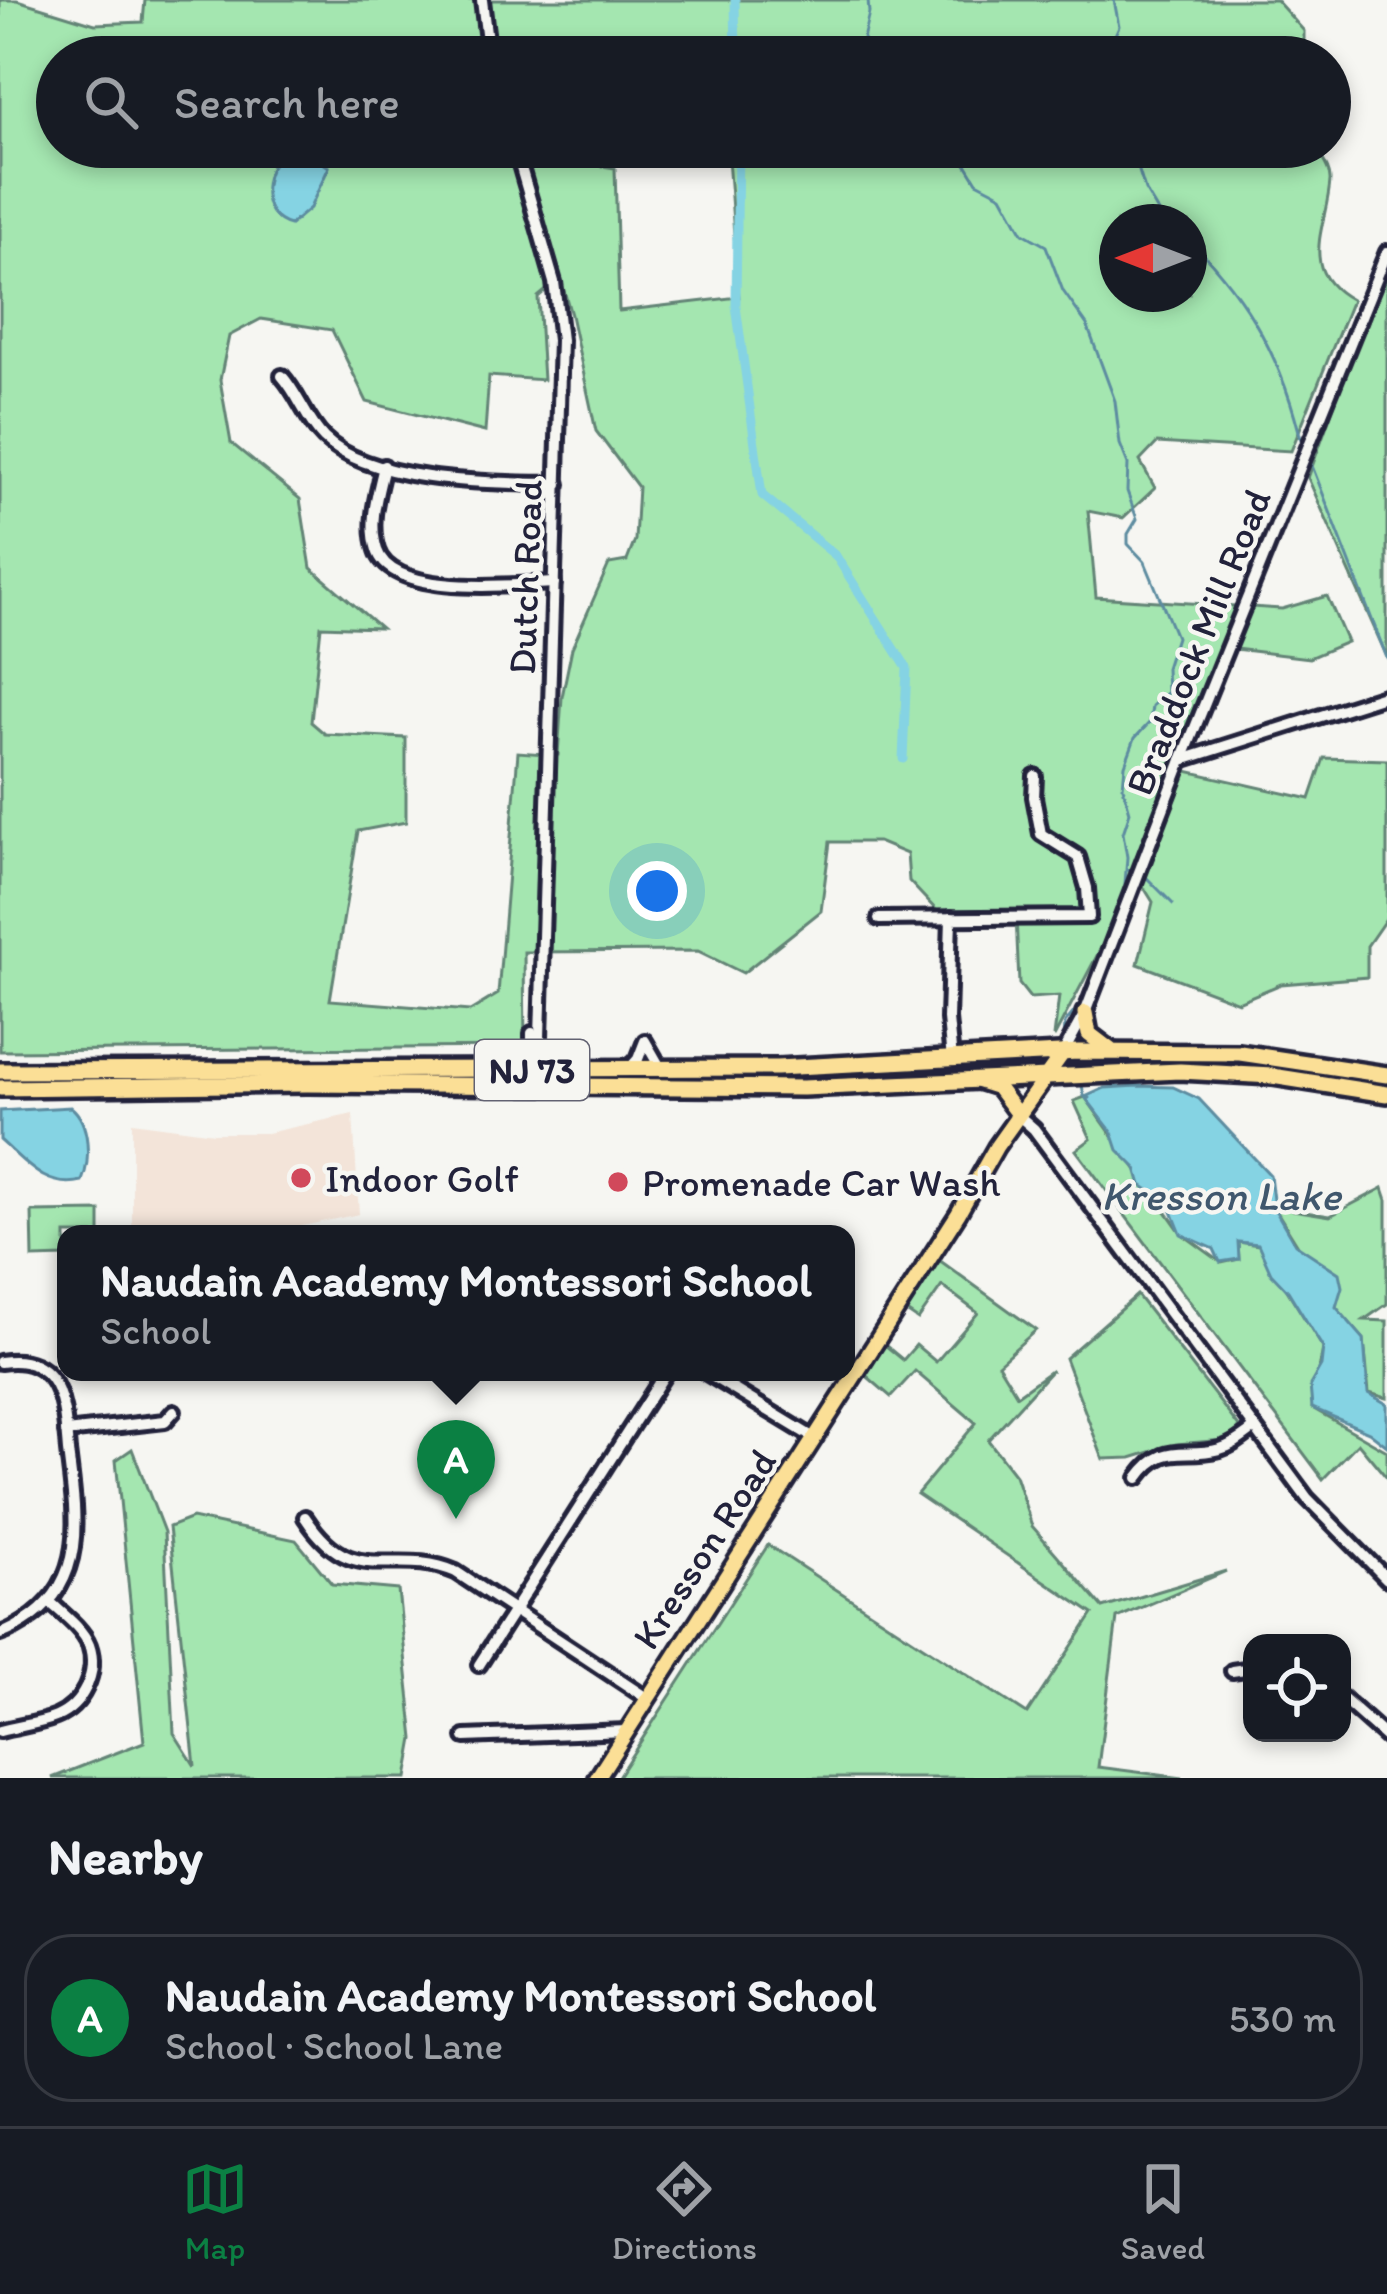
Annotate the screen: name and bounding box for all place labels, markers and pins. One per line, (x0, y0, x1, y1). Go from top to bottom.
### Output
place label: Indoor Golf (325, 1155, 519, 1202)
place label: Promenade Car Wash (642, 1159, 1001, 1206)
marker: Indoor Golf (288, 1165, 314, 1191)
marker: Promenade Car Wash (605, 1169, 631, 1195)
pin: A (417, 1420, 495, 1519)

